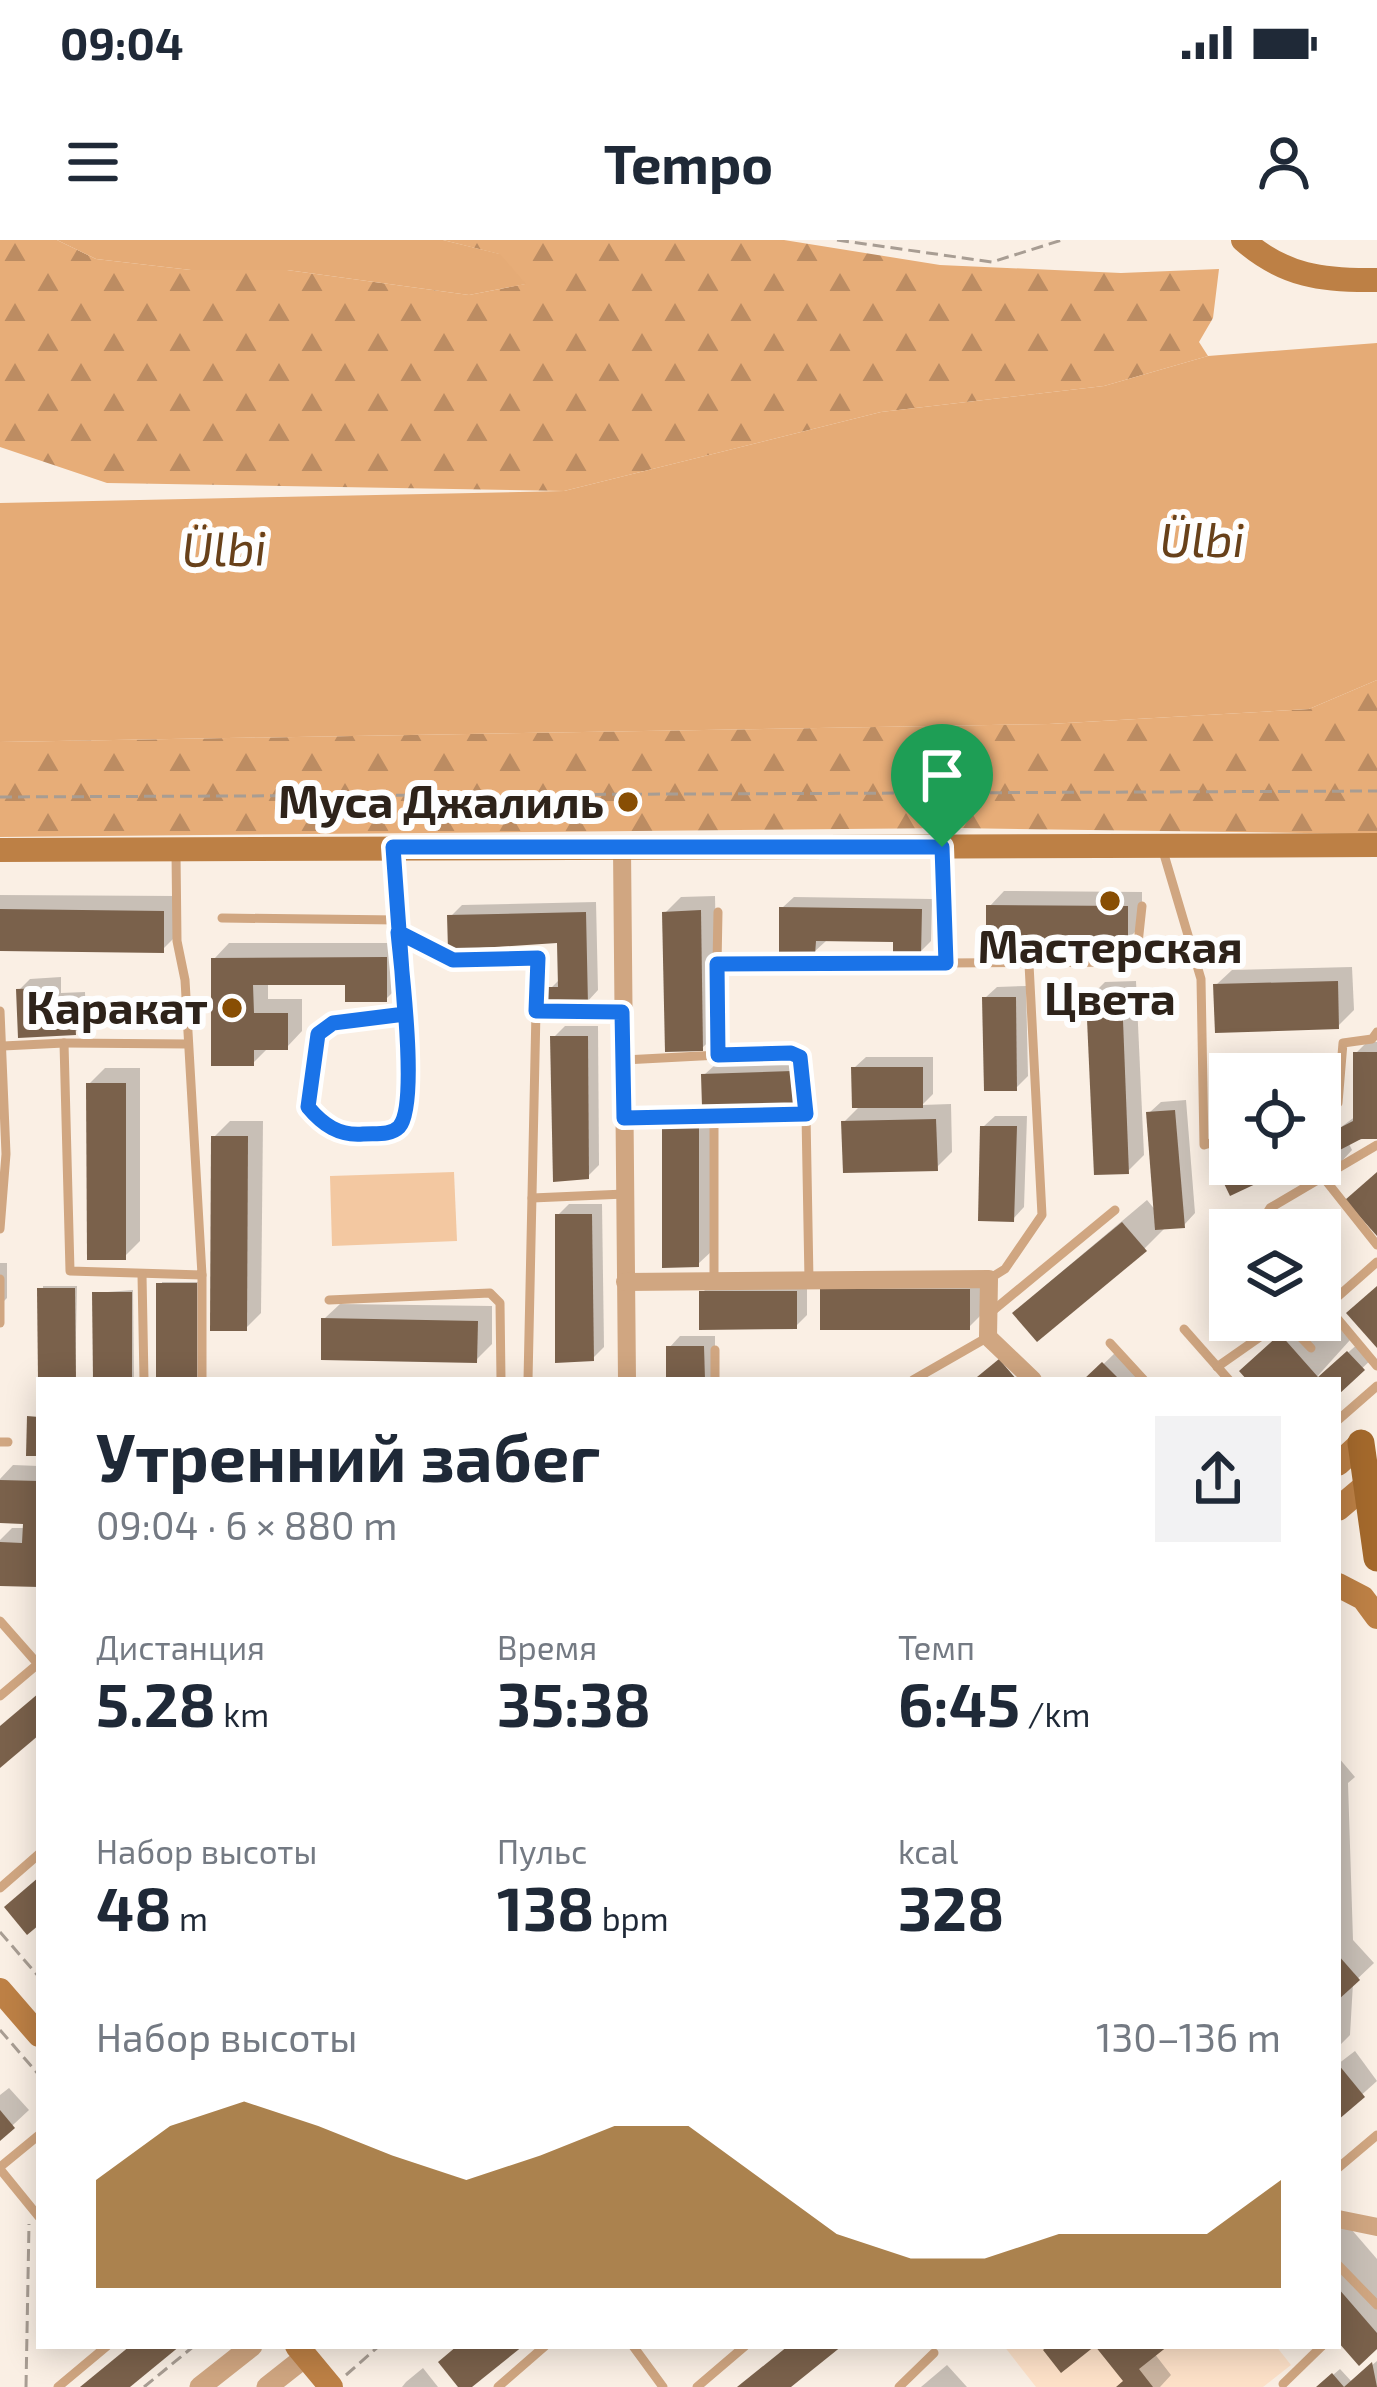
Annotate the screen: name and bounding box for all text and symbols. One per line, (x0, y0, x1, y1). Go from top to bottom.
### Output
text: 09:04 (60, 15, 184, 69)
icon: menu (60, 129, 126, 195)
icon: person (1251, 129, 1317, 195)
text: Tempo (604, 130, 773, 195)
water label: Ülbi (1159, 509, 1245, 567)
water label: Ülbi (181, 517, 267, 577)
pin (891, 724, 993, 847)
icon: arrive (909, 742, 975, 808)
place label: Муса Джалиль (278, 773, 604, 828)
marker: Муса Джалиль (615, 789, 641, 815)
marker: Мастерская Цвета (1097, 888, 1123, 914)
place label: Мастерская Цвета (977, 918, 1243, 1024)
place label: Каракат (26, 979, 208, 1034)
marker: Каракат (219, 995, 245, 1021)
map controls (1209, 1053, 1341, 1341)
button: locate (1209, 1053, 1341, 1185)
button: layers (1209, 1209, 1341, 1341)
text: Утренний забег (96, 1416, 600, 1495)
button: share (1155, 1416, 1281, 1542)
text: 09:04 · 6 × 880 m (96, 1501, 397, 1548)
text: Дистанция (96, 1627, 265, 1667)
text: Время (497, 1627, 597, 1667)
text: Темп (898, 1627, 975, 1667)
text: 5.28 (96, 1667, 216, 1739)
text: 35:38 (497, 1667, 651, 1739)
text: 6:45 (898, 1667, 1020, 1739)
text: km (216, 1694, 269, 1734)
text: /km (1020, 1694, 1090, 1734)
text: Набор высоты (96, 1831, 317, 1871)
text: Пульс (497, 1831, 587, 1871)
text: kcal (898, 1831, 958, 1871)
text: 48 (96, 1871, 172, 1943)
text: 138 (497, 1871, 594, 1943)
text: 328 (898, 1871, 1004, 1943)
text: m (172, 1898, 208, 1938)
text: bpm (594, 1898, 669, 1938)
text: Набор высоты (96, 2013, 357, 2060)
text: 130–136 m (1096, 2013, 1281, 2060)

